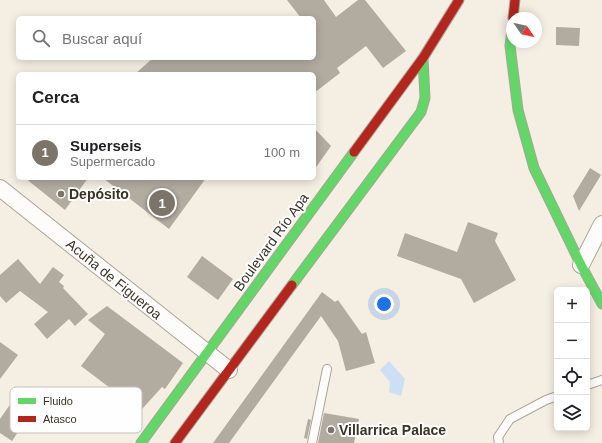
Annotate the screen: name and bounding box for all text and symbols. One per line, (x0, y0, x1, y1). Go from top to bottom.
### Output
north arrow (506, 12, 542, 48)
search box (16, 16, 316, 60)
icon: search (30, 27, 52, 49)
text: Buscar aquí (62, 30, 142, 47)
text: Cerca (32, 88, 79, 107)
text: Superseis (70, 137, 142, 154)
text: 1 (41, 145, 49, 160)
text: 100 m (264, 145, 300, 160)
text: Supermercado (70, 154, 155, 169)
place label: Depósito (69, 186, 129, 202)
pin: 1 (149, 188, 175, 218)
marker: Depósito (56, 189, 66, 199)
street label: Boulevard Río Apa (230, 190, 312, 294)
street label: Acuña de Figueroa (63, 236, 165, 323)
map controls (554, 287, 590, 431)
button: + (554, 287, 590, 323)
your location (374, 294, 394, 314)
button: − (554, 323, 590, 359)
button: locate (554, 359, 590, 395)
legend (10, 387, 142, 433)
text: Fluido (43, 395, 73, 407)
button: layers (554, 395, 590, 431)
text: Atasco (43, 413, 77, 425)
place label: Villarrica Palace (339, 422, 446, 438)
marker: Villarrica Palace (326, 425, 336, 435)

